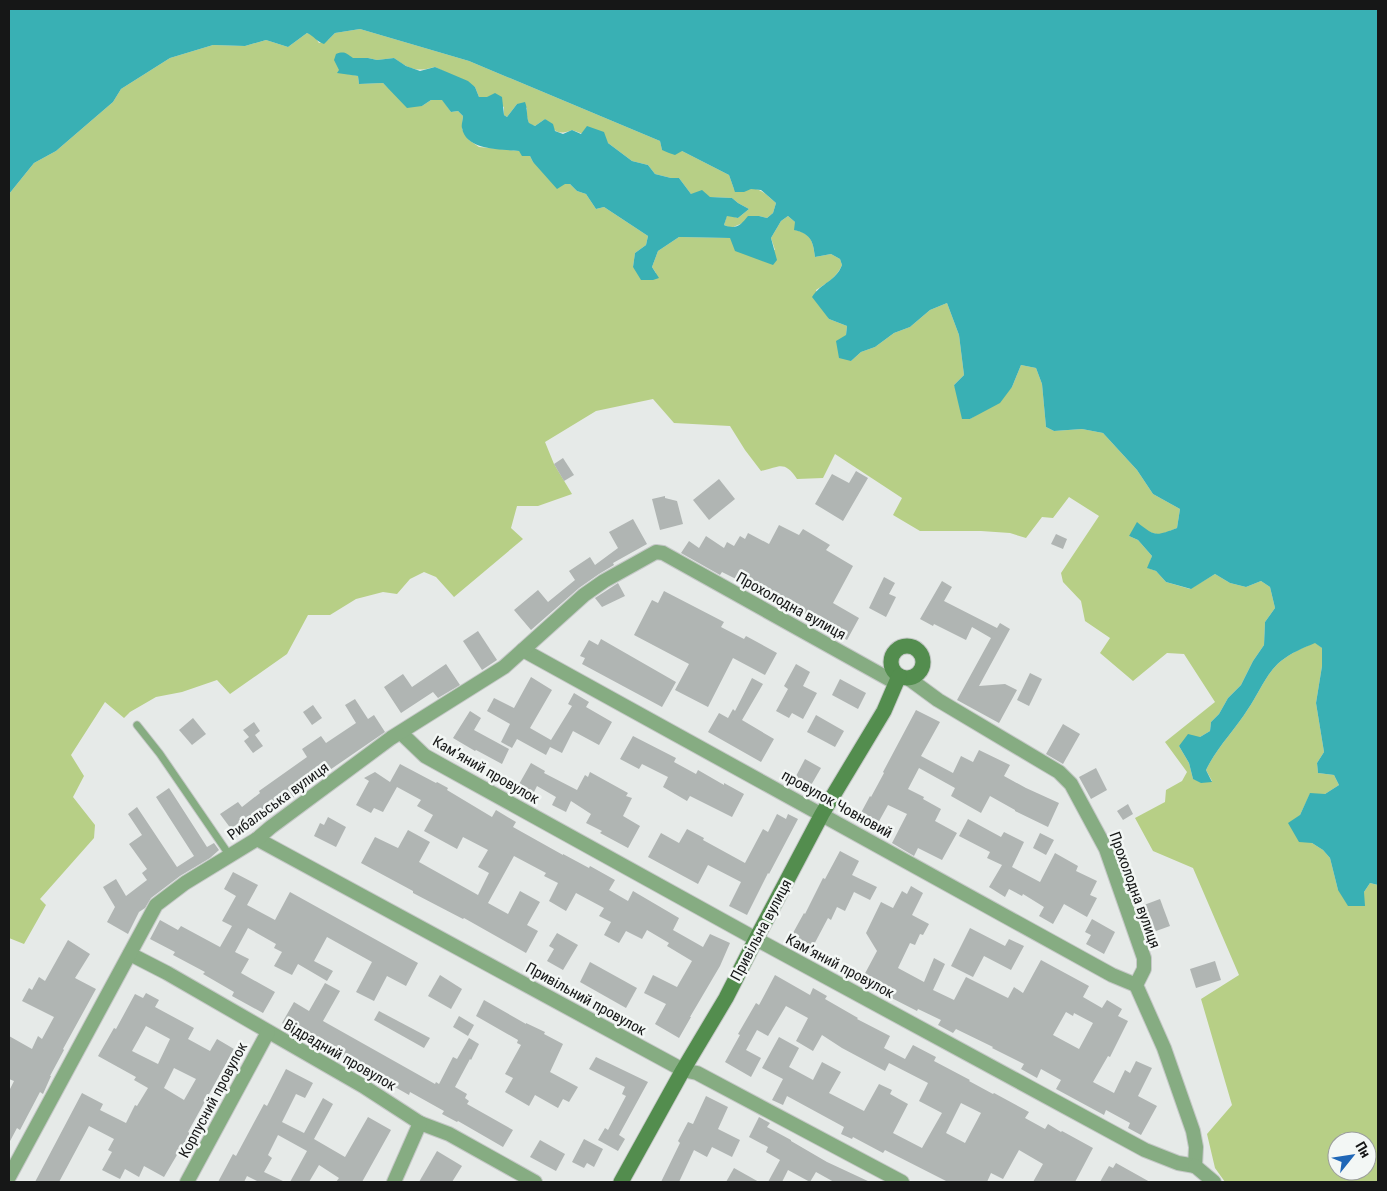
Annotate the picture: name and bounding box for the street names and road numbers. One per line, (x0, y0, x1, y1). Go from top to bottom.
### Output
street label: Прохолодна вулиця (733, 568, 849, 644)
street label: Камʼяний провулок (429, 732, 543, 808)
street label: Рибальська вулиця (224, 758, 332, 844)
street label: провулок Човновий (778, 766, 896, 842)
street label: Прохолодна вулиця (1106, 829, 1164, 951)
street label: Привільна вулиця (727, 876, 795, 984)
street label: Камʼяний провулок (783, 930, 897, 1002)
street label: Привільний провулок (523, 958, 649, 1040)
street label: Відрадний провулок (280, 1015, 400, 1095)
street label: Корпусний провулок (175, 1039, 251, 1161)

